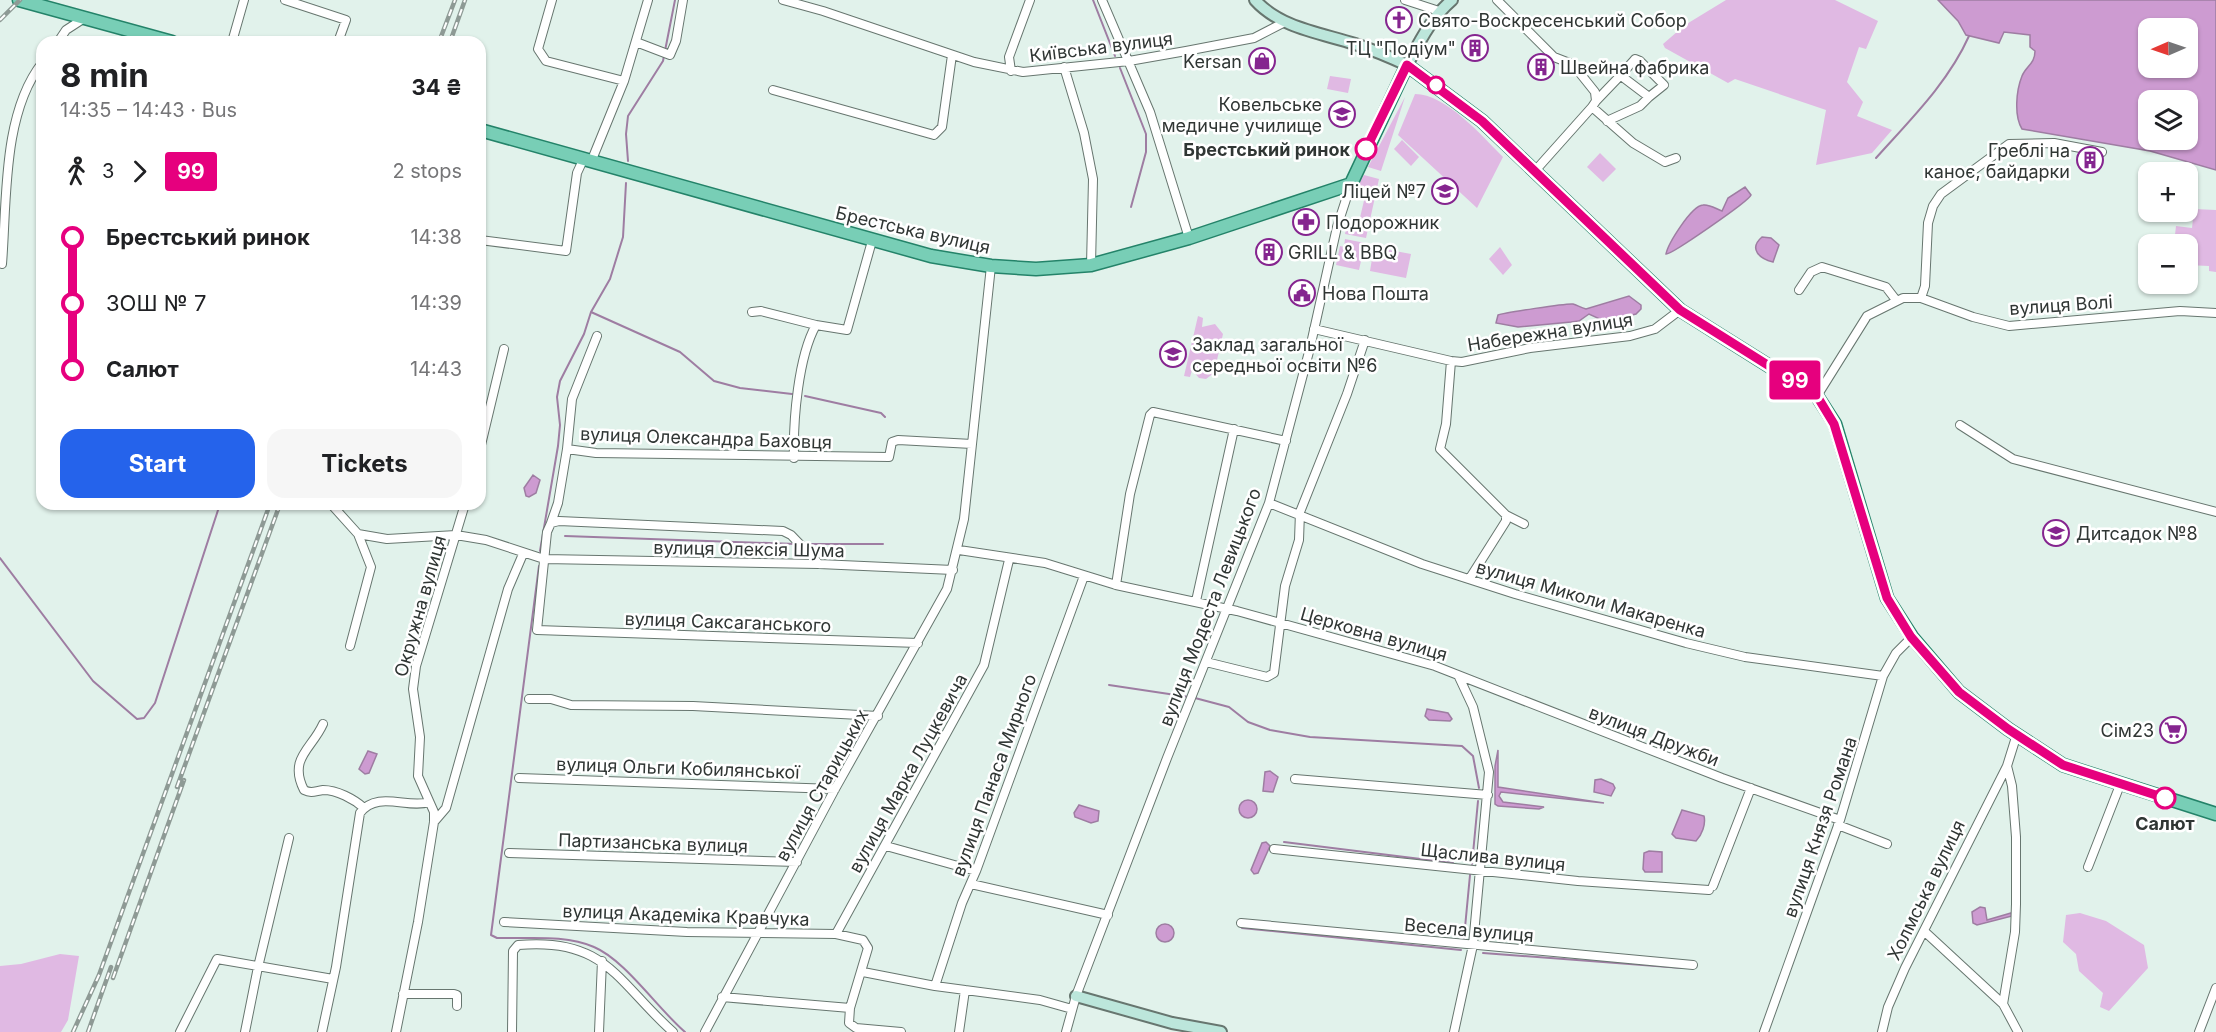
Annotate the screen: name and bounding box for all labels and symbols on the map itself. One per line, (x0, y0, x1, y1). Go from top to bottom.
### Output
church icon: Свято-Воскресенський Собор (1384, 5, 1414, 35)
place label: Свято-Воскресенський Собор (1418, 10, 1687, 31)
north arrow (2138, 18, 2198, 78)
street label: Київська вулиця (1028, 28, 1174, 66)
building icon: ТЦ "Подіум" (1460, 33, 1490, 63)
place label: ТЦ "Подіум" (1346, 38, 1456, 59)
shop icon: Kersan (1247, 46, 1277, 76)
place label: Kersan (1183, 51, 1242, 72)
building icon: Швейна фабрика (1526, 52, 1556, 82)
place label: Швейна фабрика (1560, 57, 1709, 78)
unlabelled marker (1427, 76, 1445, 94)
place label: Ковельське медичне училище (1162, 94, 1322, 136)
school or university icon: Ковельське медичне училище (1327, 99, 1357, 129)
marker: Брестський ринок (1355, 138, 1377, 160)
place label: Брестський ринок (1183, 139, 1350, 160)
place label: Греблі на каноє, байдарки (1924, 140, 2070, 182)
building icon: Греблі на каноє, байдарки (2075, 145, 2105, 175)
school or university icon: Ліцей №7 (1430, 176, 1460, 206)
place label: Ліцей №7 (1341, 181, 1426, 202)
street label: Брестська вулиця (834, 202, 992, 258)
pharmacy icon: Подорожник (1291, 207, 1321, 237)
place label: Подорожник (1326, 212, 1440, 233)
building icon: GRILL & BBQ (1254, 237, 1284, 267)
place label: GRILL & BBQ (1288, 242, 1397, 263)
public building icon: Нова Пошта (1287, 278, 1317, 308)
place label: Нова Пошта (1322, 283, 1429, 304)
street label: вулиця Волі (2009, 291, 2113, 319)
street label: Набережна вулиця (1466, 309, 1634, 355)
place label: Заклад загальної середньої освіти №6 (1192, 334, 1377, 376)
school or university icon: Заклад загальної середньої освіти №6 (1158, 339, 1188, 369)
line badge: 99 (1768, 360, 1822, 400)
street label: вулиця Олександра Баховця (580, 423, 832, 453)
street label: вулиця Модеста Левицького (1155, 485, 1265, 729)
school or university icon: Дитсадок №8 (2041, 518, 2071, 548)
place label: Дитсадок №8 (2076, 523, 2198, 544)
street label: Окружна вулиця (390, 533, 450, 679)
street label: вулиця Олексія Шума (653, 537, 845, 561)
street label: вулиця Миколи Макаренка (1474, 556, 1708, 642)
street label: Церковна вулиця (1298, 603, 1450, 665)
street label: вулиця Саксаганського (624, 608, 832, 636)
street label: вулиця Марка Луцкевича (844, 670, 972, 876)
street label: вулиця Панаса Мирного (948, 671, 1040, 879)
street label: вулиця Дружби (1586, 702, 1722, 770)
street label: вулиця Старицьких (771, 705, 873, 865)
supermarket icon: Сім23 (2158, 715, 2188, 745)
place label: Сім23 (2101, 720, 2154, 741)
street label: вулиця Князя Романа (1779, 734, 1861, 920)
street label: вулиця Ольги Кобилянської (556, 753, 802, 783)
marker: Салют (2154, 787, 2176, 809)
place label: Салют (2135, 813, 2195, 834)
street label: Холмська вулиця (1883, 817, 1969, 963)
street label: Партизанська вулиця (558, 829, 748, 857)
street label: Щаслива вулиця (1420, 839, 1566, 875)
street label: вулиця Академіка Кравчука (562, 900, 810, 930)
street label: Весела вулиця (1403, 914, 1535, 946)

